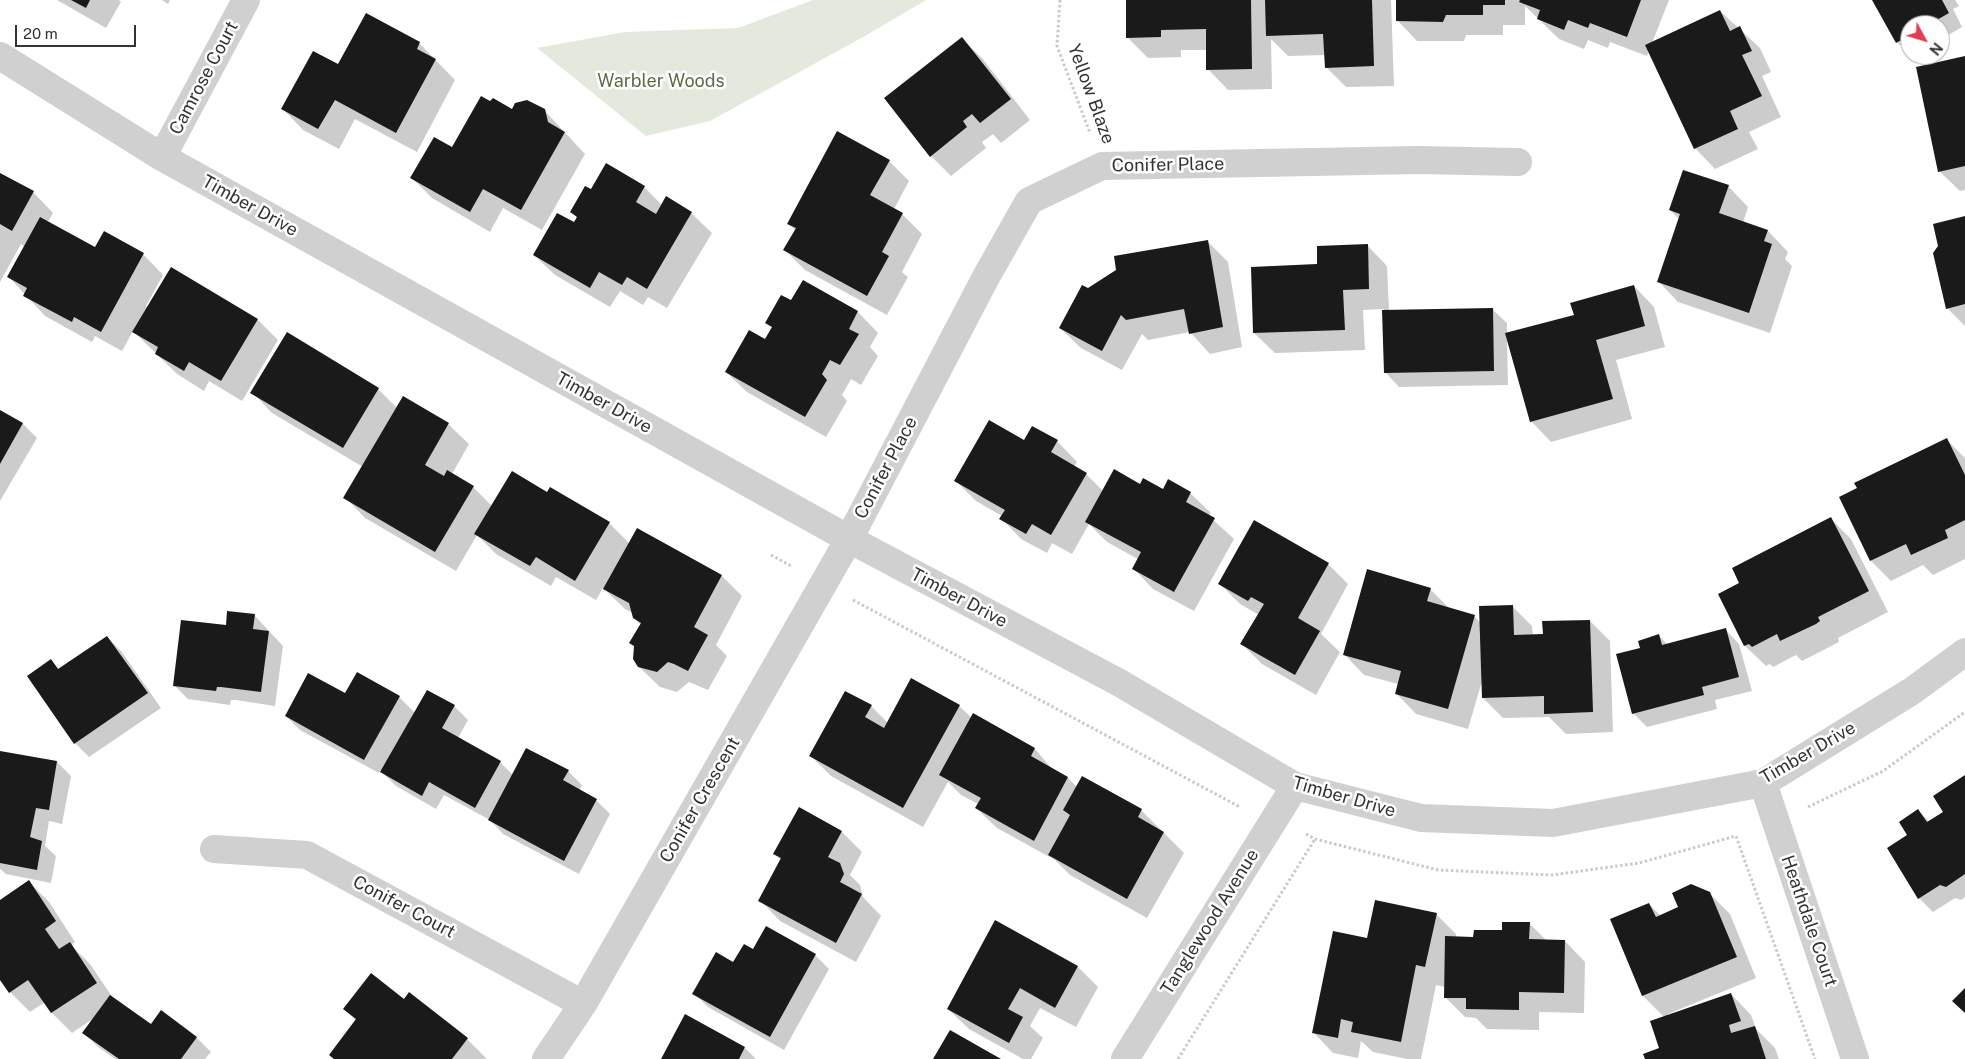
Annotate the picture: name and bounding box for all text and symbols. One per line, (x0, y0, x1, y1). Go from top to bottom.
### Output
scale bar (18, 15, 139, 47)
north arrow (1900, 15, 1950, 65)
street label: Camrose Court (165, 18, 243, 138)
text: 20 m (23, 25, 58, 42)
text: N (1926, 40, 1946, 58)
street label: Yellow Blaze (1063, 41, 1119, 147)
park label: Warbler Woods (597, 70, 725, 92)
street label: Conifer Place (1111, 153, 1225, 177)
street label: Timber Drive (198, 171, 302, 241)
street label: Timber Drive (552, 368, 656, 438)
street label: Conifer Place (850, 413, 922, 523)
street label: Timber Drive (907, 564, 1011, 632)
street label: Timber Drive (1757, 717, 1859, 789)
street label: Conifer Crescent (655, 733, 745, 867)
street label: Timber Drive (1290, 772, 1398, 822)
street label: Tanglewood Avenue (1156, 845, 1264, 999)
street label: Heathdale Court (1776, 852, 1842, 990)
street label: Conifer Court (349, 871, 459, 943)

